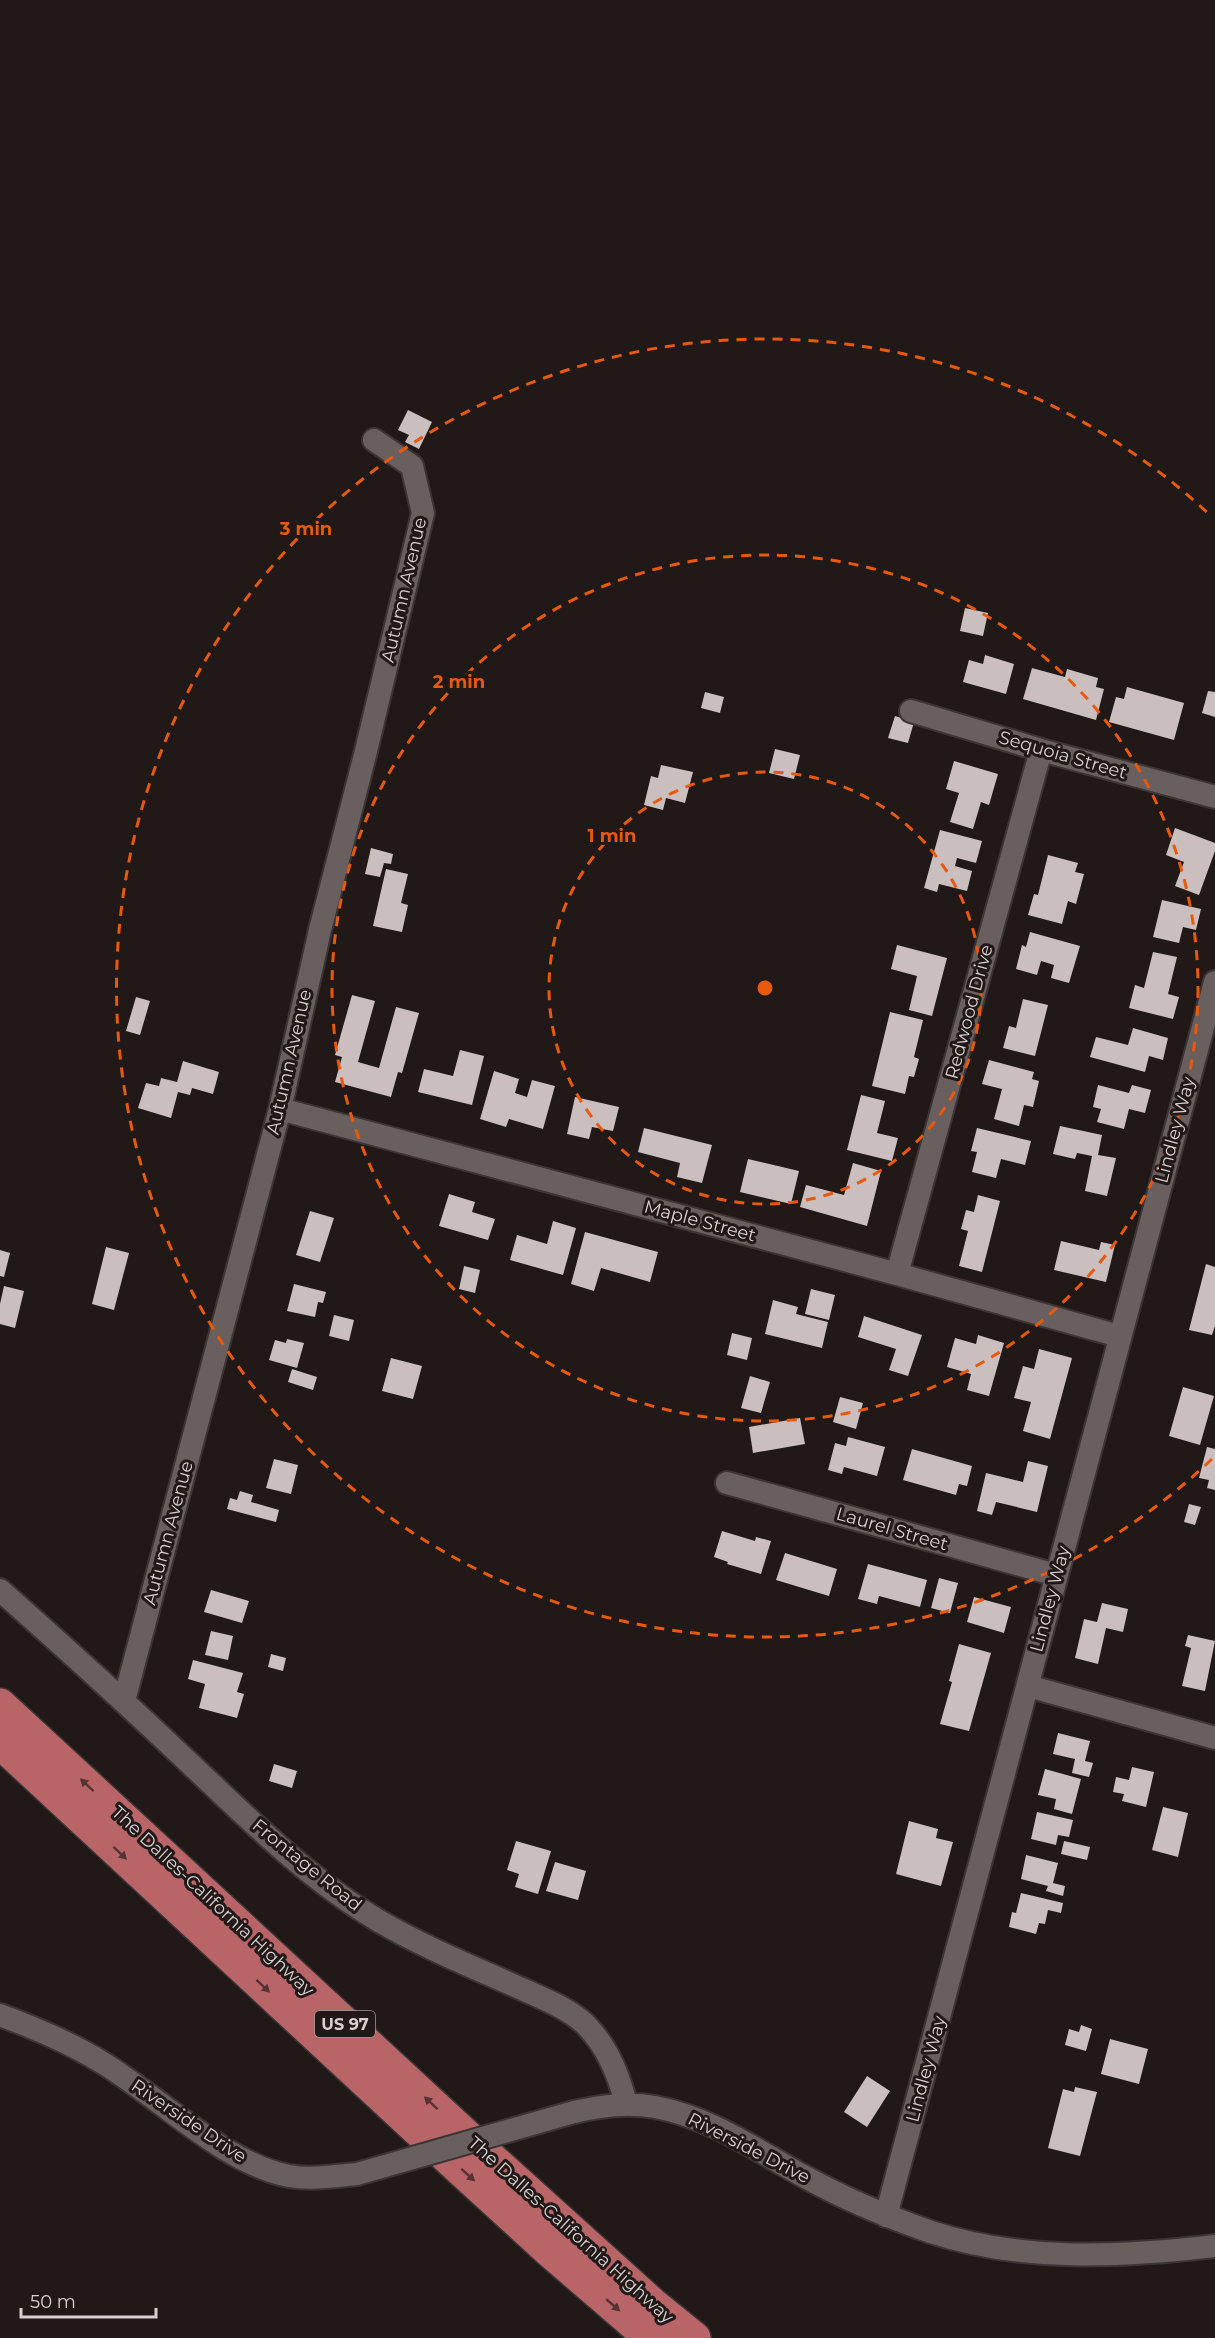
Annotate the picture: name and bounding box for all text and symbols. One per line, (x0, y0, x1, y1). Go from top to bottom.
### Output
street label: Autumn Avenue (377, 515, 431, 665)
text: 3 min (279, 518, 332, 540)
text: 2 min (433, 671, 485, 693)
street label: Sequoia Street (996, 726, 1130, 784)
text: 1 min (588, 825, 636, 847)
street label: Redwood Drive (940, 942, 998, 1082)
centre of rings (755, 978, 775, 998)
street label: Autumn Avenue (262, 987, 316, 1137)
street label: Lindley Way (1150, 1074, 1200, 1185)
street label: Maple Street (642, 1196, 758, 1246)
street label: Autumn Avenue (138, 1458, 198, 1607)
street label: Laurel Street (834, 1503, 950, 1555)
street label: Lindley Way (1025, 1543, 1075, 1654)
one-way arrow (81, 1779, 95, 1793)
street label: The Dalles-California Highway (107, 1801, 319, 2001)
street label: Frontage Road (248, 1814, 366, 1916)
one-way arrow (113, 1846, 127, 1860)
one-way arrow (255, 1979, 270, 1992)
road number: US 97 (315, 2011, 375, 2037)
street label: Lindley Way (901, 2013, 951, 2124)
street label: Riverside Drive (127, 2074, 251, 2168)
one-way arrow (424, 2097, 439, 2110)
street label: Riverside Drive (684, 2108, 814, 2188)
street label: The Dalles-California Highway (464, 2132, 678, 2328)
one-way arrow (460, 2168, 475, 2181)
scale bar (21, 2281, 156, 2319)
text: 50 m (30, 2291, 76, 2313)
one-way arrow (605, 2298, 620, 2311)

